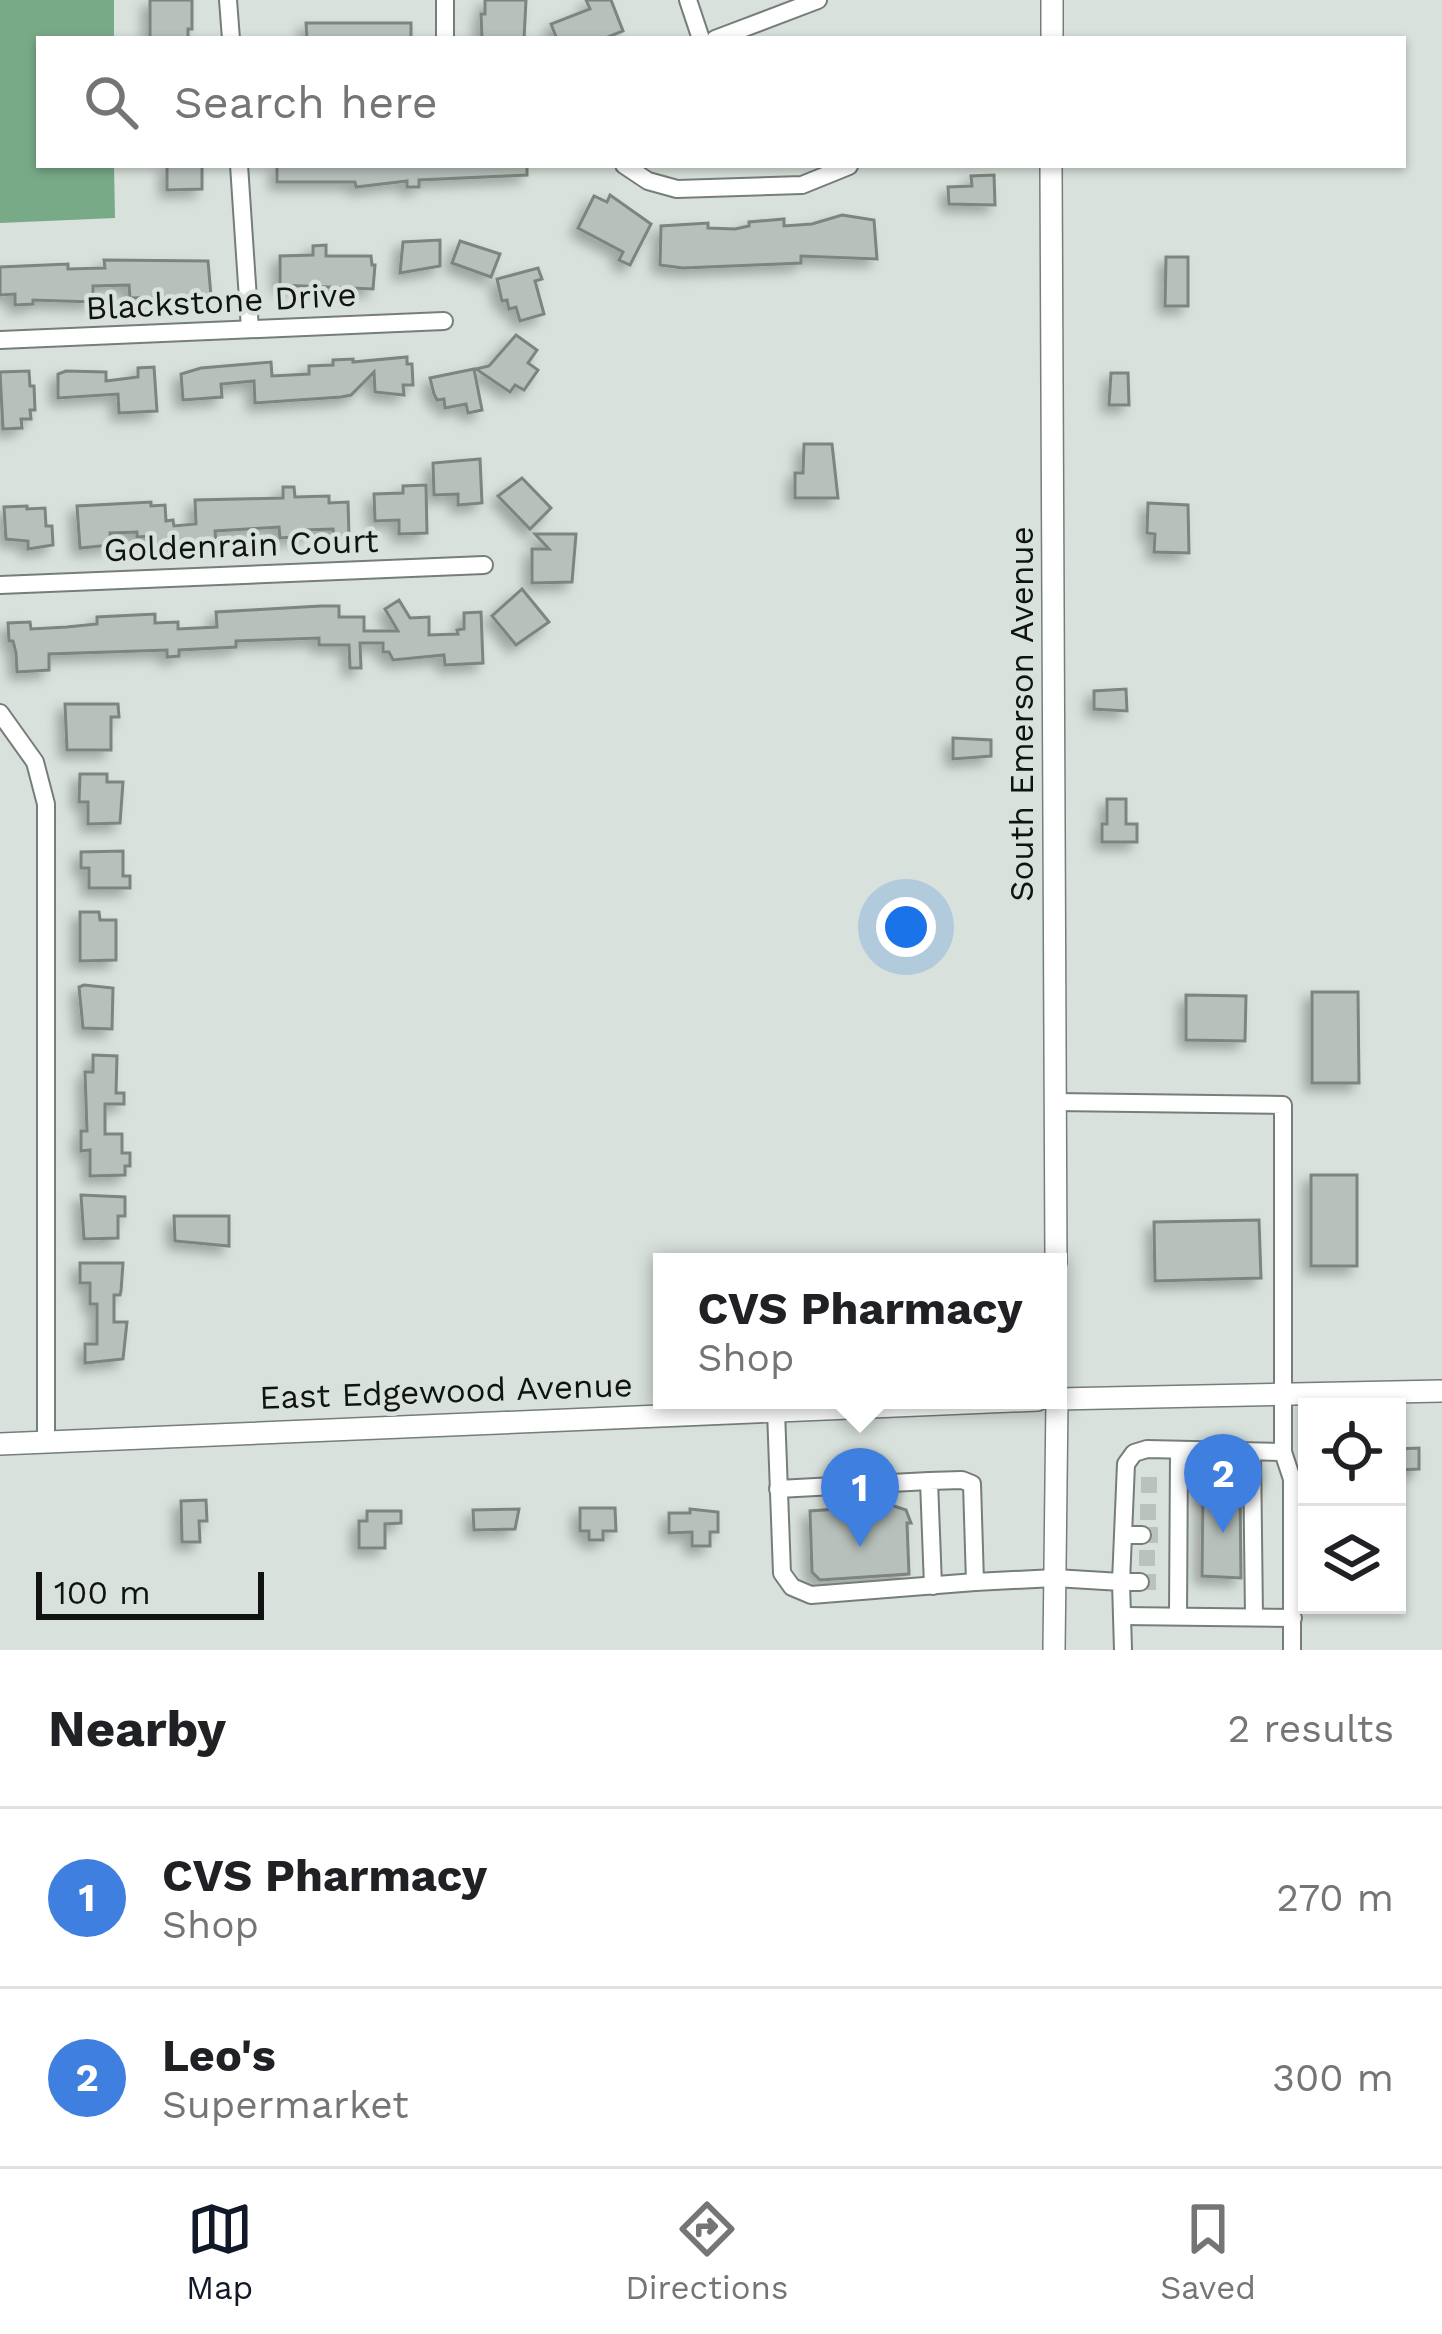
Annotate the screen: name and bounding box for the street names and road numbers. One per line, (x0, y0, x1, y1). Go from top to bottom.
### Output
street label: Blackstone Drive (85, 274, 357, 328)
street label: Goldenrain Court (103, 521, 379, 569)
street label: South Emerson Avenue (1002, 526, 1041, 902)
street label: East Edgewood Avenue (259, 1365, 633, 1417)

